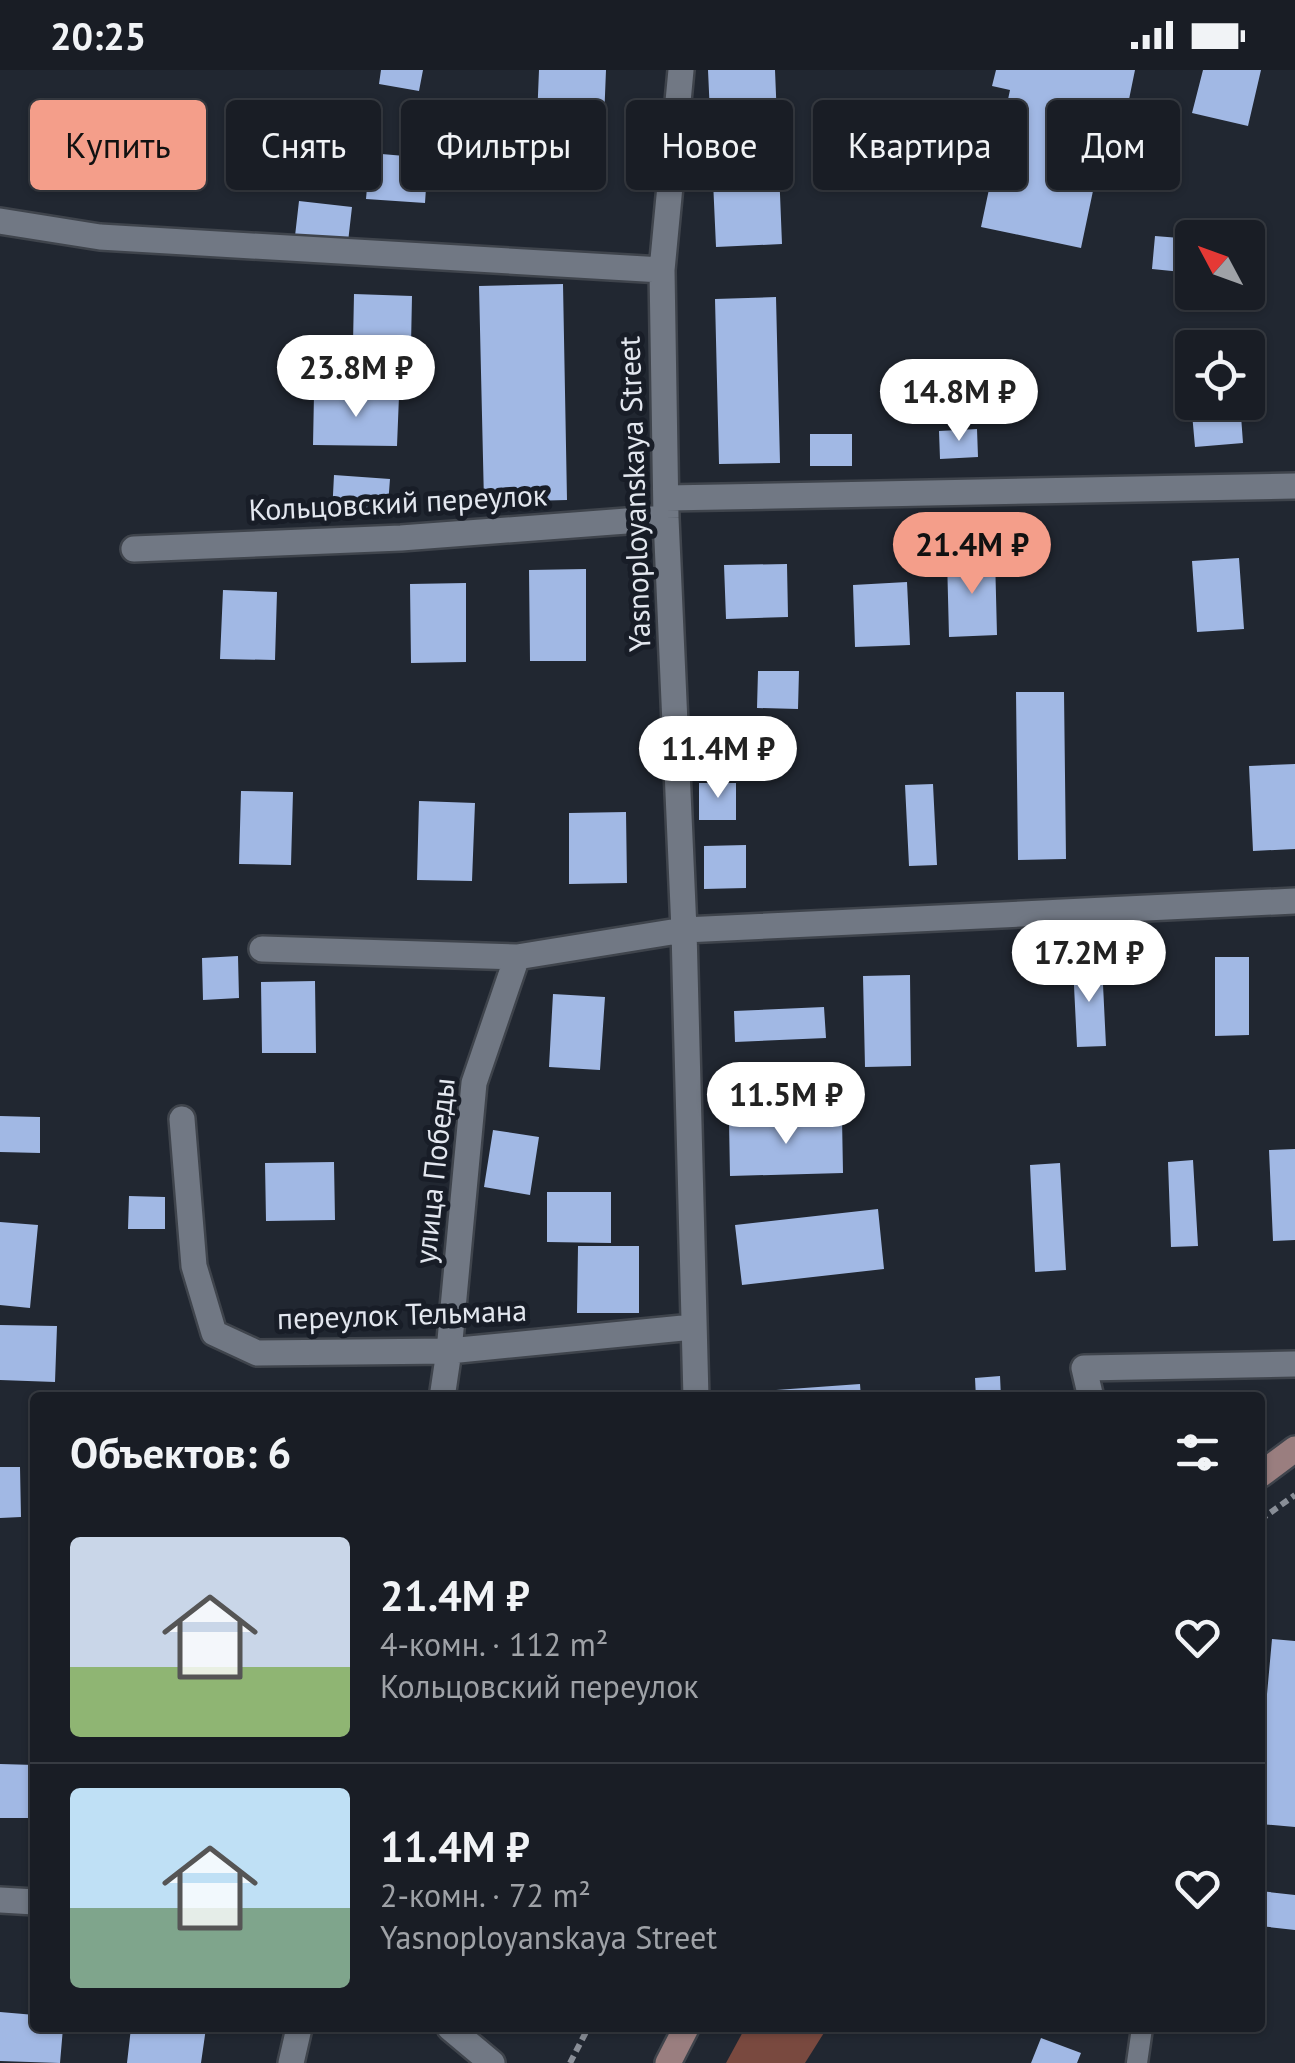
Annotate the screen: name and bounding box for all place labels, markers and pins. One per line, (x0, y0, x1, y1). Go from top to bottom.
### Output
pin: 23.8M ₽ (264, 335, 448, 420)
pin: 14.8M ₽ (867, 359, 1051, 444)
pin: 21.4M ₽ (880, 512, 1064, 597)
pin: 11.4M ₽ (626, 716, 810, 801)
pin: 17.2M ₽ (997, 920, 1181, 1005)
pin: 11.5M ₽ (694, 1062, 878, 1147)

